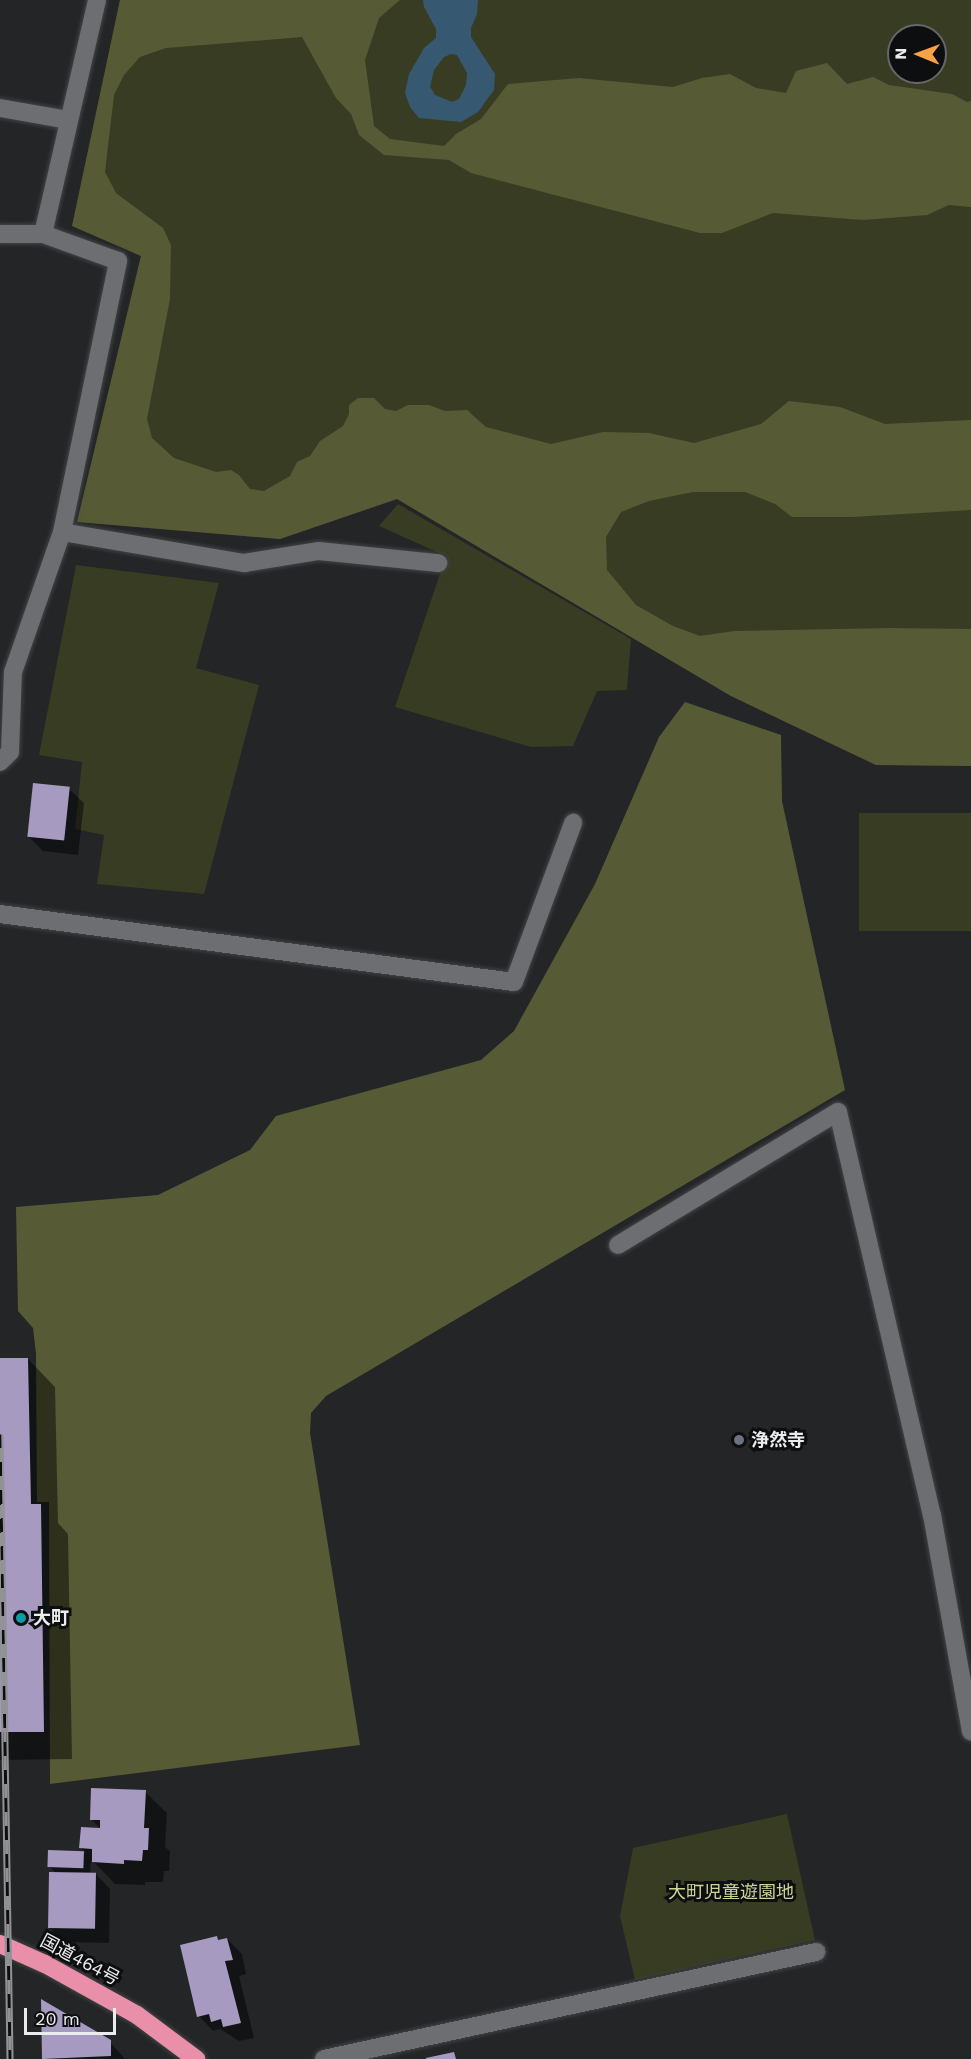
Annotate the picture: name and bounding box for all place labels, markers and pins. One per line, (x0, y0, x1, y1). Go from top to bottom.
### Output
place label: 浄然寺 (751, 1429, 805, 1451)
marker: 浄然寺 (732, 1433, 746, 1447)
place label: 大町 (33, 1607, 69, 1629)
marker: 大町 (14, 1611, 28, 1625)

